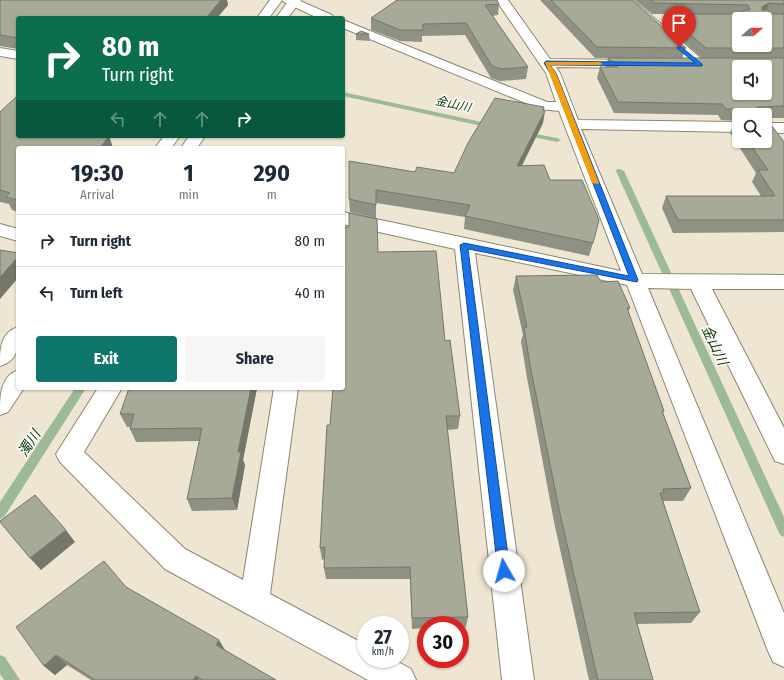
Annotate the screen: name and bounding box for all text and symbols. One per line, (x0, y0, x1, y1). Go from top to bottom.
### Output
pin (662, 6, 696, 47)
icon: arrive (668, 12, 690, 34)
north arrow (732, 12, 772, 52)
map controls (732, 12, 772, 148)
text: 80 m (102, 30, 159, 63)
icon: right (36, 32, 88, 84)
button: sound (732, 60, 772, 100)
text: Turn right (102, 64, 174, 86)
water label: 金山川 (434, 93, 474, 115)
icon: left (107, 108, 129, 130)
icon: ahead (149, 108, 171, 130)
icon: ahead (191, 108, 213, 130)
icon: right (233, 108, 255, 130)
button: search (732, 108, 772, 148)
text: 19:30 (71, 159, 124, 187)
text: 1 (184, 159, 194, 187)
text: 290 (254, 159, 290, 187)
text: Arrival (80, 187, 115, 202)
text: min (179, 187, 199, 202)
text: m (267, 187, 277, 202)
icon: right (36, 230, 58, 252)
text: Turn right (70, 232, 131, 250)
text: 80 m (295, 232, 325, 250)
icon: left (36, 282, 58, 304)
text: Turn left (70, 284, 123, 302)
text: 40 m (295, 284, 325, 302)
water label: 金山川 (698, 323, 732, 370)
button: Exit (36, 336, 177, 382)
button: Share (185, 336, 325, 382)
water label: 濁川 (15, 425, 45, 460)
position arrow (483, 550, 525, 592)
speed limit sign: 30 (417, 616, 469, 668)
text: 27 (374, 625, 392, 649)
text: km/h (372, 646, 394, 658)

